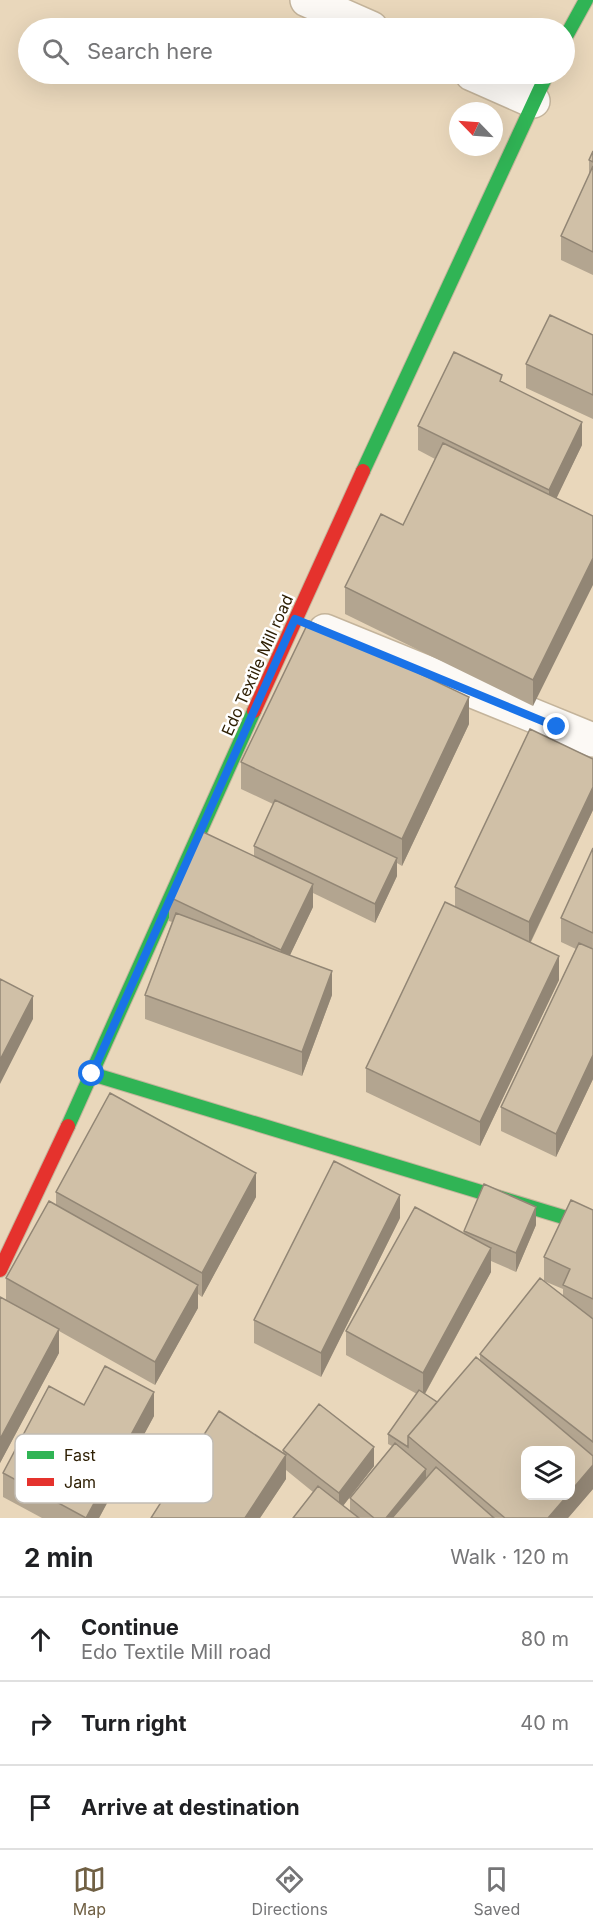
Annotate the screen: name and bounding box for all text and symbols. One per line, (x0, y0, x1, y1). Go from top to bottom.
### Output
search box (18, 18, 575, 84)
icon: search (39, 35, 72, 68)
text: Search here (87, 38, 213, 64)
north arrow (449, 102, 503, 156)
street label: Edo Textile Mill road (217, 591, 297, 739)
route end (543, 713, 569, 739)
route start (78, 1060, 104, 1086)
legend (15, 1434, 213, 1503)
text: Fast (64, 1445, 96, 1465)
map controls (521, 1446, 575, 1500)
button: layers (521, 1446, 575, 1500)
text: Jam (64, 1472, 96, 1492)
text: 2 min (24, 1542, 94, 1573)
text: Walk · 120 m (450, 1545, 569, 1569)
text: Continue (81, 1614, 179, 1640)
icon: ahead (24, 1623, 57, 1656)
text: 80 m (521, 1627, 569, 1651)
text: Edo Textile Mill road (81, 1640, 271, 1664)
icon: right (24, 1707, 57, 1740)
text: Turn right (81, 1710, 187, 1736)
text: 40 m (520, 1711, 569, 1735)
icon: arrive (24, 1791, 57, 1824)
text: Arrive at destination (81, 1794, 300, 1820)
tab: Map (73, 1863, 106, 1919)
tab: Directions (252, 1863, 328, 1919)
tab: Saved (473, 1863, 520, 1919)

